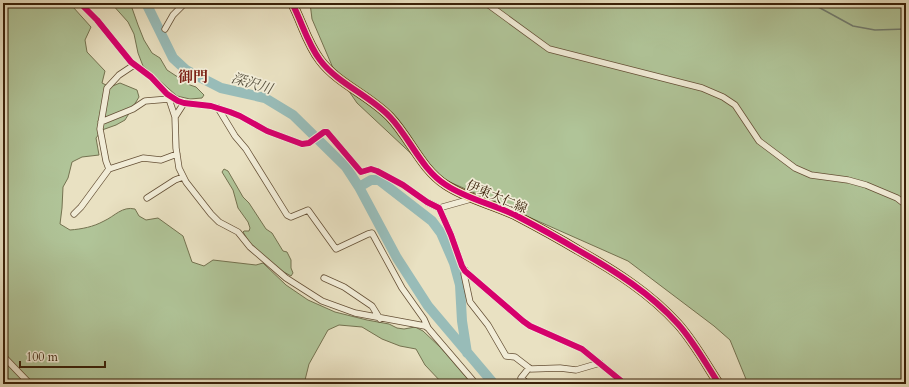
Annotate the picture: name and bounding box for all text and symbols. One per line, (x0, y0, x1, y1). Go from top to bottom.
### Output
district label: 御門 (178, 67, 208, 87)
water label: 深沢川 (229, 68, 277, 99)
street label: 伊東大仁線 (463, 176, 530, 218)
scale bar (20, 343, 105, 369)
text: 100 m (26, 349, 59, 365)

